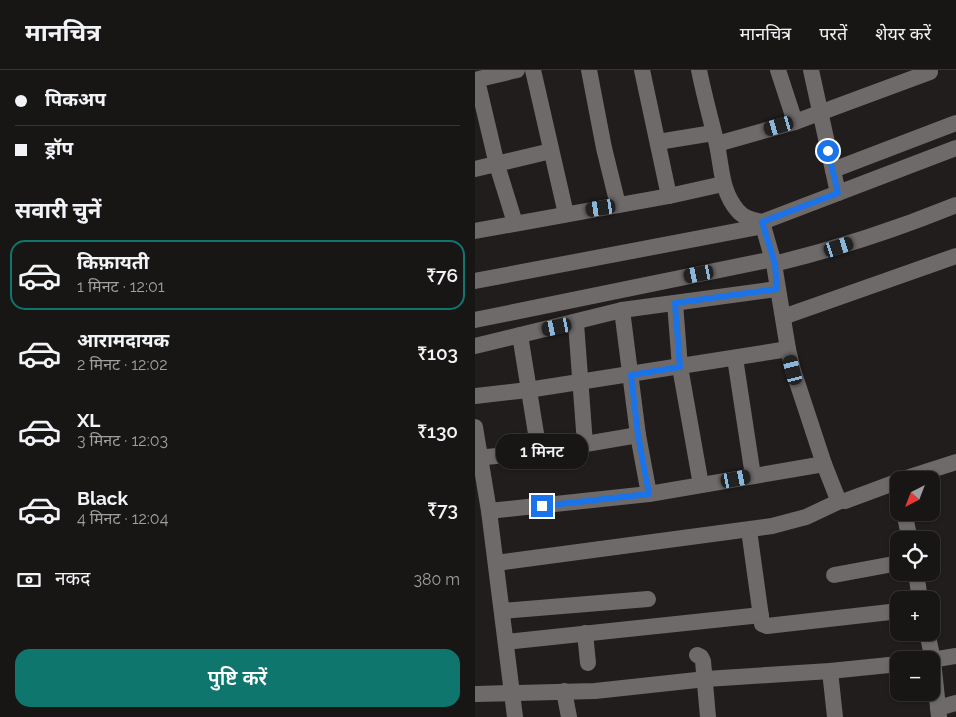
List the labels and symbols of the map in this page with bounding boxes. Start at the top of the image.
car [762,115,795,137]
route start [817,140,839,162]
car [585,198,616,218]
car [822,235,855,259]
car [682,264,715,284]
car [540,317,573,337]
car [782,354,803,386]
callout: 1 मिनट [496,434,588,468]
car [719,469,752,489]
north arrow [890,471,940,521]
route end [531,495,553,517]

